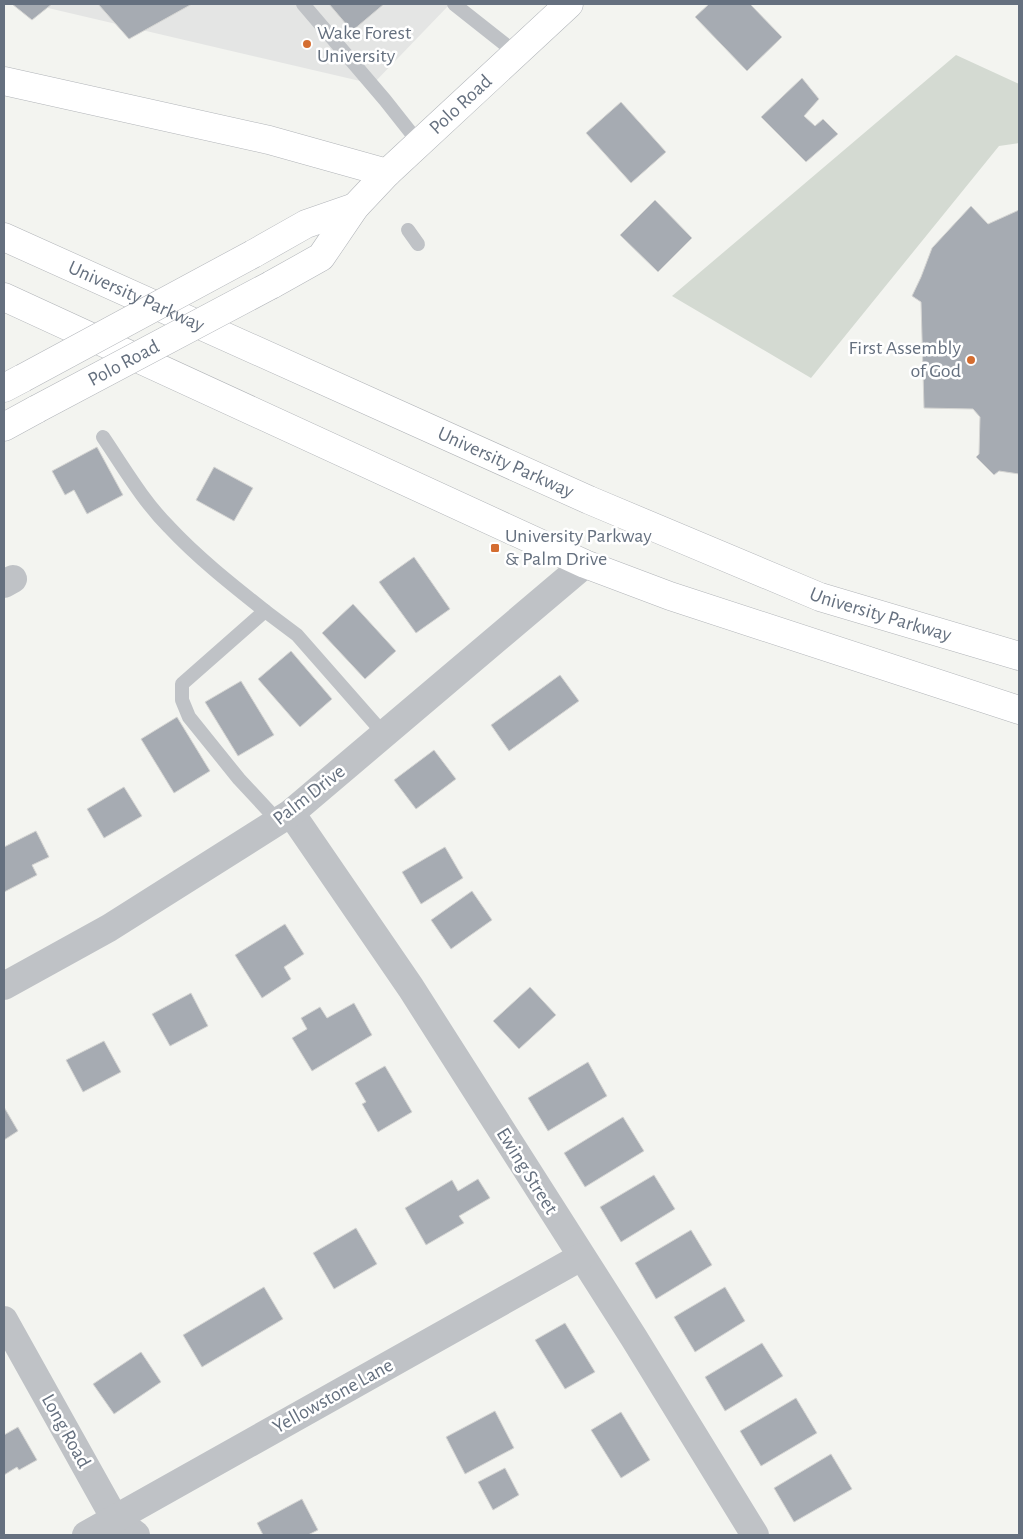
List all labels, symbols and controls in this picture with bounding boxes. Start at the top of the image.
place label: Wake Forest University [317,23,412,66]
marker: Wake Forest University [301,38,313,50]
street label: Polo Road [426,71,496,138]
street label: University Parkway [65,257,208,336]
street label: Polo Road [85,336,162,390]
place label: First Assembly of God [849,338,961,381]
marker: First Assembly of God [965,354,977,366]
street label: University Parkway [435,423,577,502]
place label: University Parkway & Palm Drive [505,526,652,569]
marker: University Parkway & Palm Drive [489,542,501,554]
street label: University Parkway [807,584,954,646]
street label: Palm Drive [269,761,349,829]
street label: Ewing Street [493,1124,562,1218]
street label: Yellowstone Lane [269,1355,397,1437]
street label: Long Road [38,1391,94,1471]

